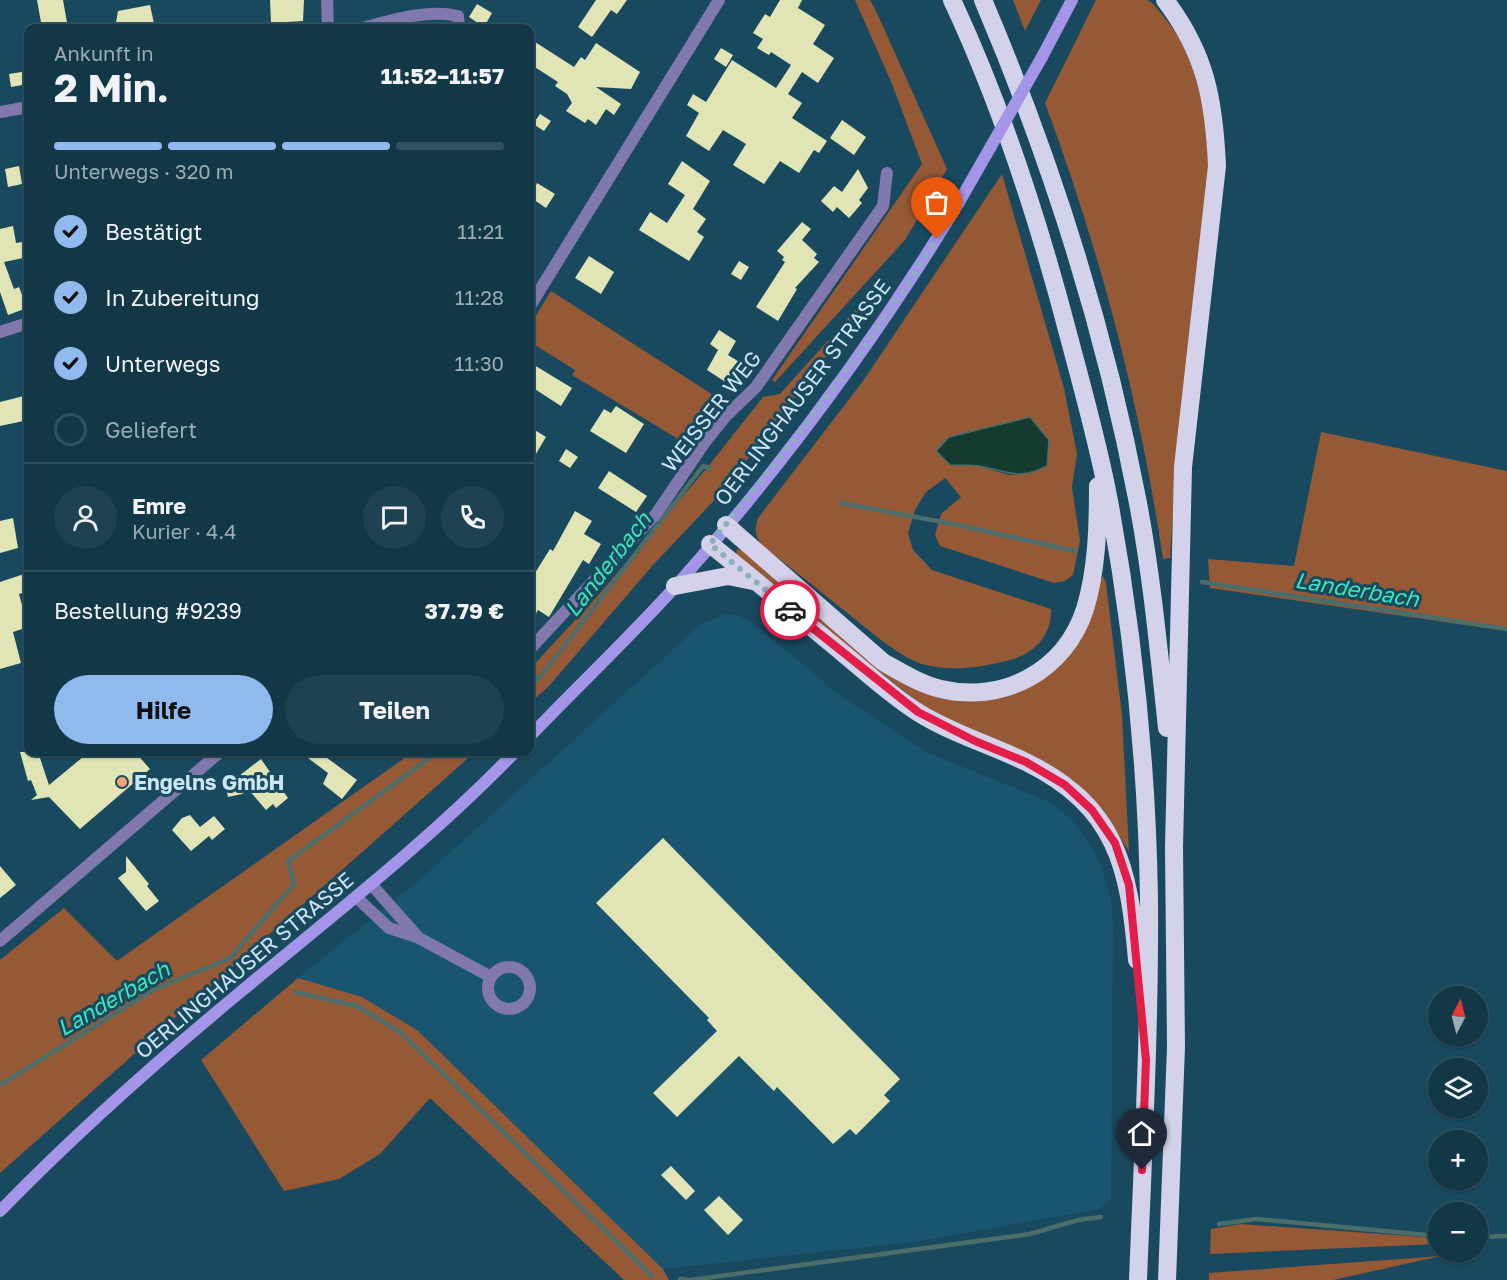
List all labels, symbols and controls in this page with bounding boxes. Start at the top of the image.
text: Ankunft in [54,41,154,65]
text: 11:52–11:57 [381,62,504,89]
text: 2 Min. [54,64,169,111]
text: Unterwegs · 320 m [54,159,233,183]
pin [911,177,962,239]
icon: bag [920,186,953,219]
icon: check [54,215,87,248]
text: Bestätigt [105,218,202,245]
text: 11:21 [457,219,504,243]
street label: OERLINGHAUSER STRASSE [708,274,896,510]
icon: check [54,281,87,314]
text: In Zubereitung [105,284,260,311]
text: 11:28 [455,285,504,309]
street label: WEISSER WEG [656,345,766,477]
icon: check [54,347,87,380]
text: Unterwegs [105,350,221,377]
text: 11:30 [455,351,504,375]
text: Geliefert [105,416,197,443]
button: person [54,486,117,549]
button: chat [363,486,426,549]
button: phone [441,486,504,549]
text: Emre [132,492,186,519]
water label: Landerbach [558,505,657,622]
text: Kurier · 4.4 [132,519,236,543]
water label: Landerbach [1293,566,1422,612]
courier [760,580,820,640]
icon: car [774,594,807,627]
text: Bestellung #9239 [54,597,242,624]
text: 37.79 € [425,597,504,624]
button: Hilfe [54,675,273,744]
button: Teilen [285,675,504,744]
place label: Engelns GmbH [134,769,285,795]
marker: Engelns GmbH [115,775,129,789]
street label: OERLINGHAUSER STRASSE [130,866,358,1064]
water label: Landerbach [52,954,175,1041]
north arrow [1428,986,1488,1046]
map controls [1428,986,1488,1262]
button: layers [1428,1058,1488,1118]
pin [1116,1108,1167,1170]
icon: home [1125,1117,1158,1150]
button: + [1428,1130,1488,1190]
button: − [1428,1202,1488,1262]

